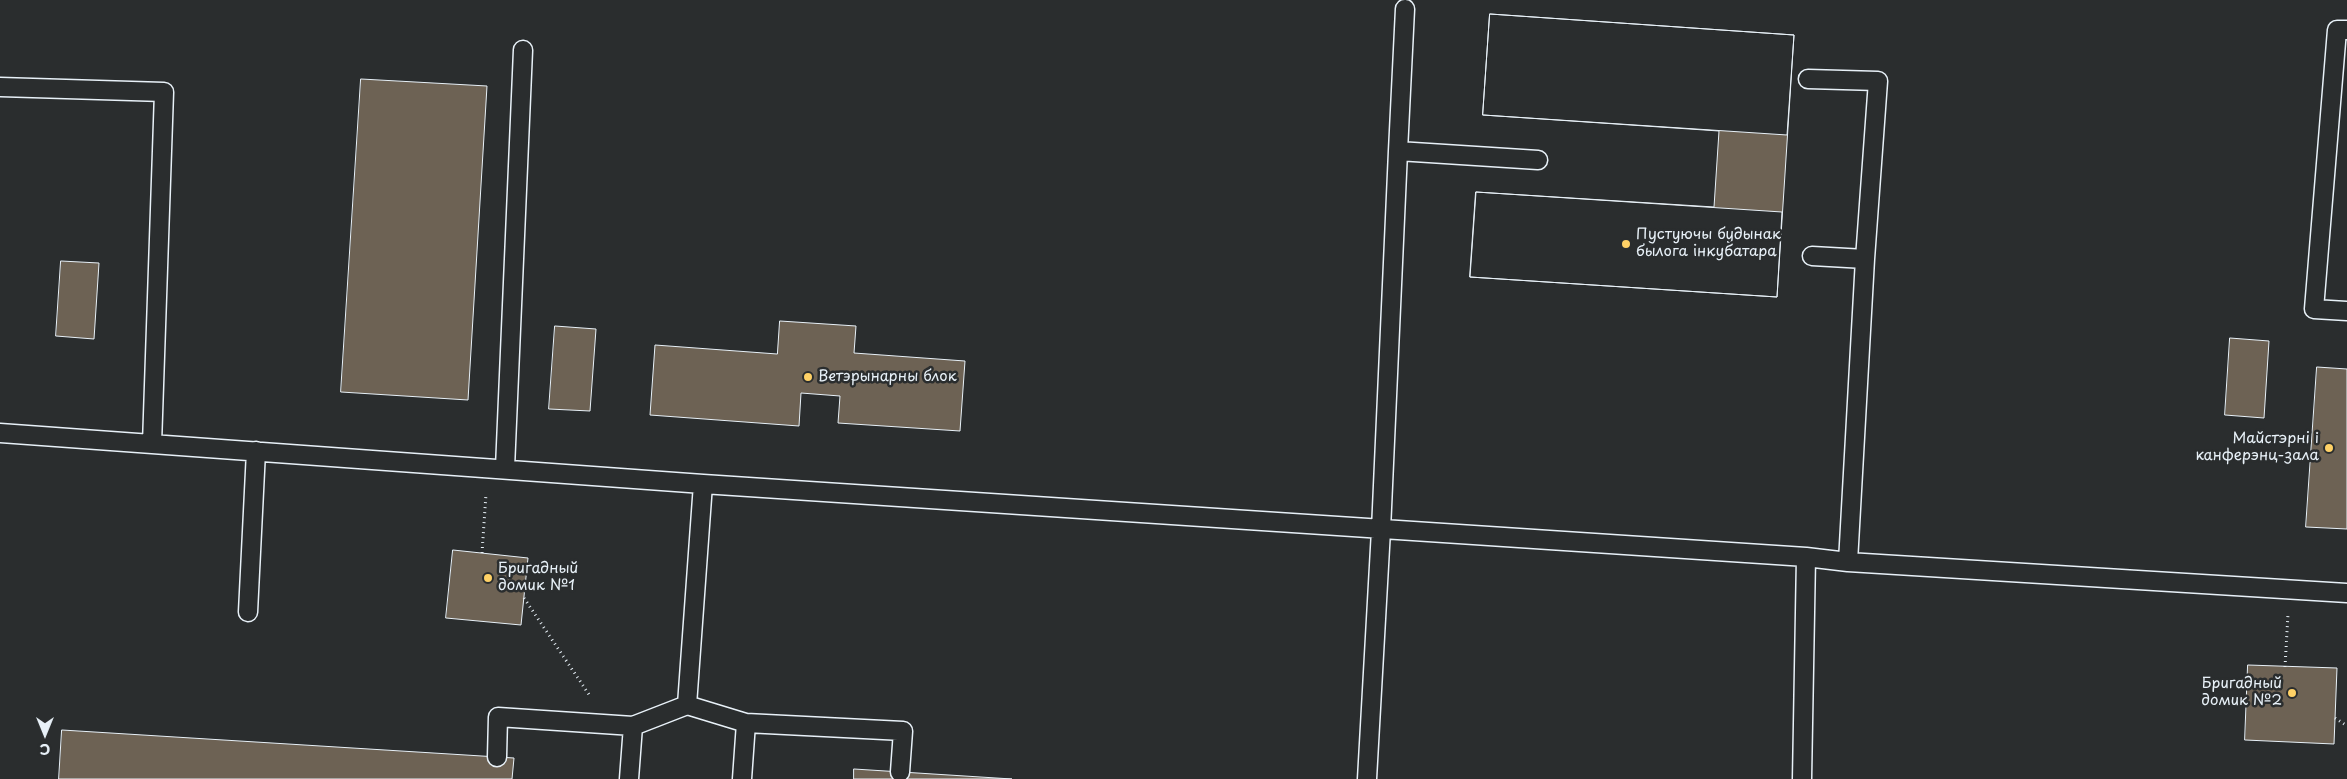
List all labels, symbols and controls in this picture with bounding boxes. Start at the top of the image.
place label: Пустуючы будынак былога інкубатара [1636,226,1781,261]
marker: Пустуючы будынак былога інкубатара [1620,238,1632,250]
place label: Ветэрынарны блок [818,368,957,386]
marker: Ветэрынарны блок [802,371,814,383]
place label: Майстэрні і канферэнц-зала [2195,430,2319,465]
marker: Майстэрні і канферэнц-зала [2323,442,2335,454]
place label: Бригадный домик №1 [498,560,578,595]
marker: Бригадный домик №1 [482,572,494,584]
place label: Бригадный домик №2 [2201,675,2282,710]
marker: Бригадный домик №2 [2286,687,2298,699]
north arrow [20,709,70,759]
text: С [40,739,50,760]

